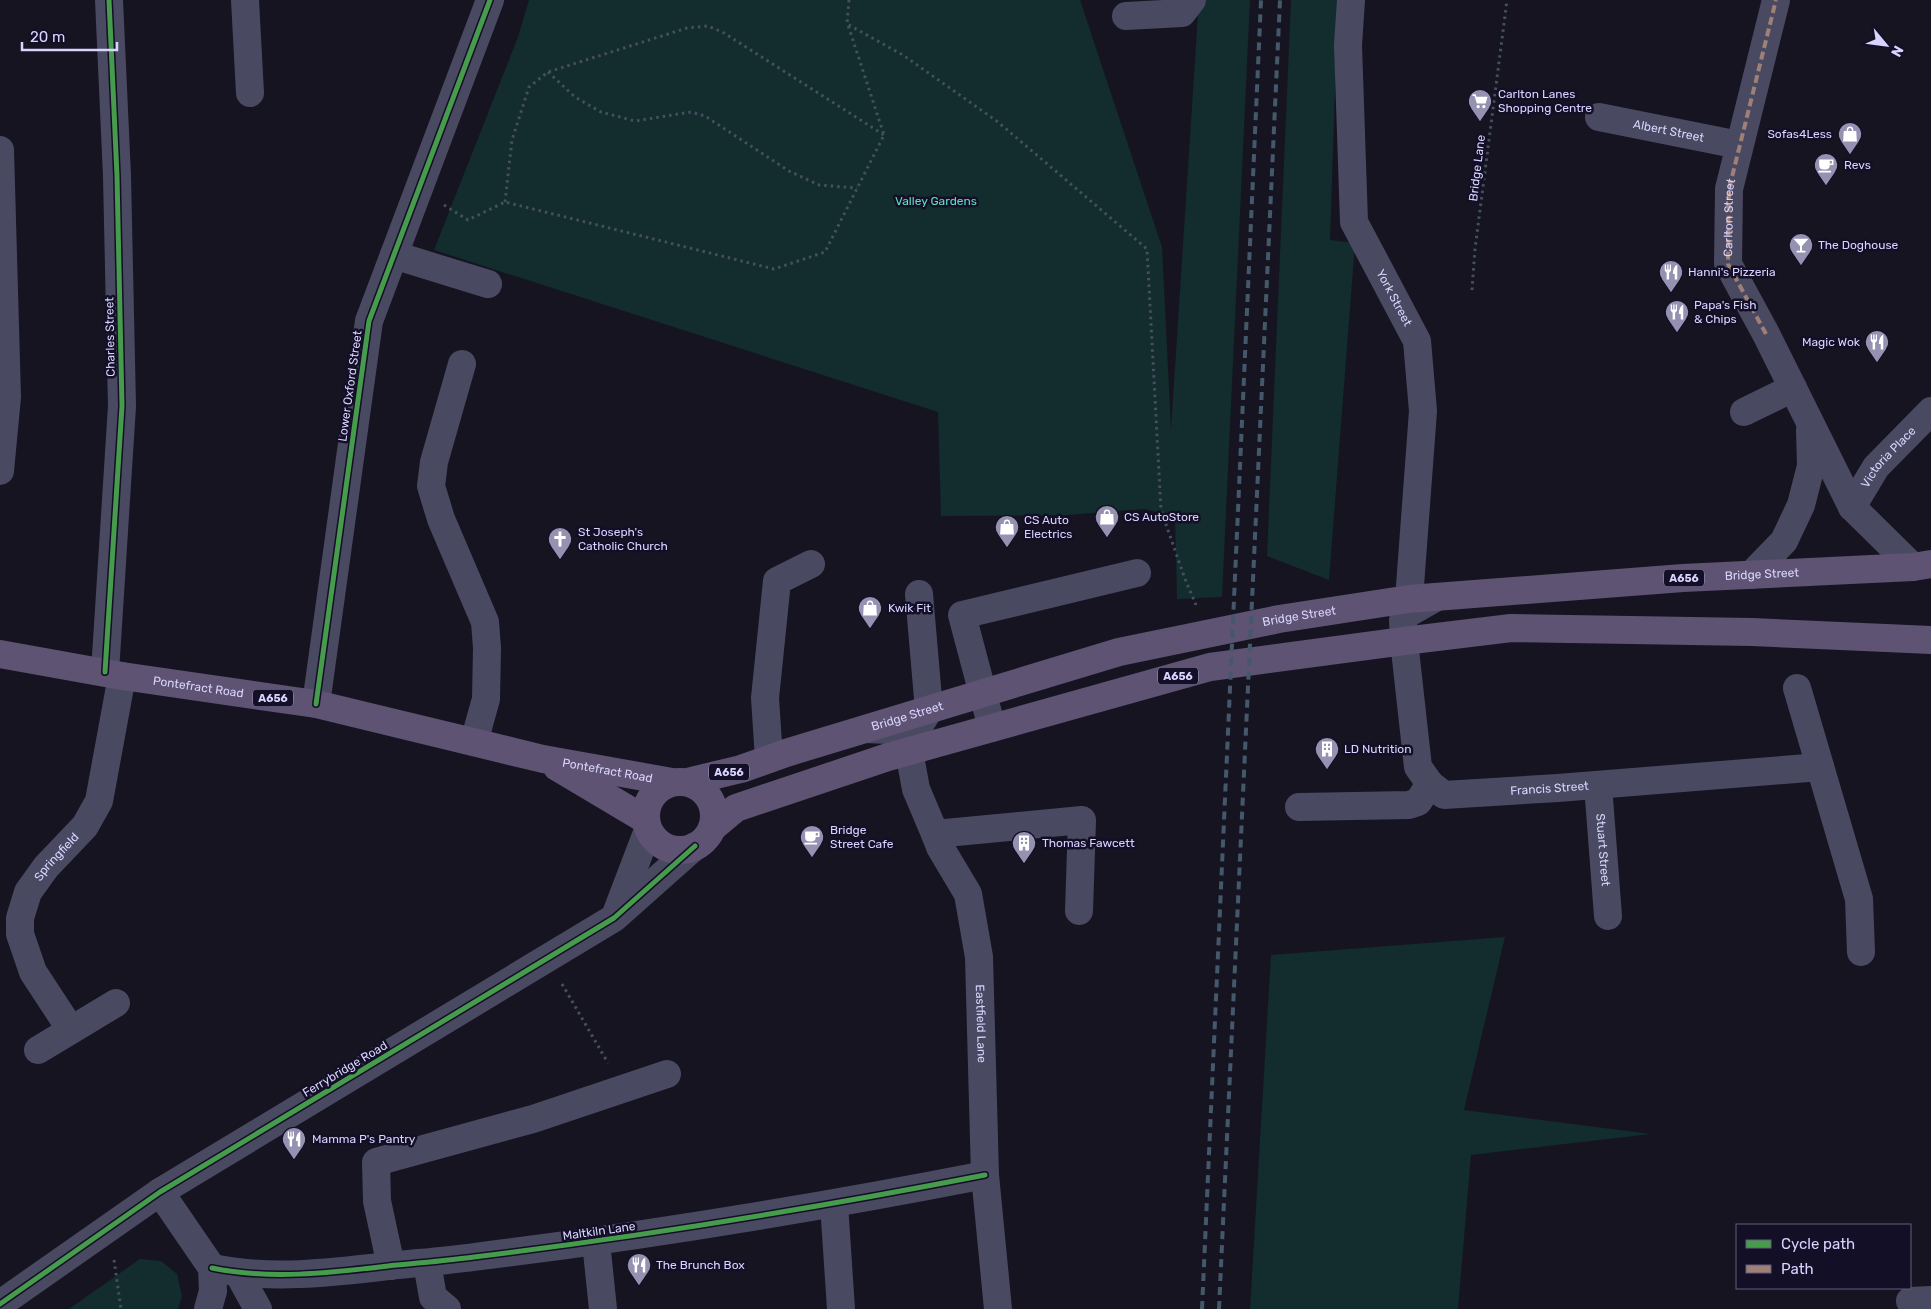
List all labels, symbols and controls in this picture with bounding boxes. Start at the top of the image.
scale bar [22,20,118,52]
north arrow [1861,20,1911,70]
text: 20 m [30,28,65,46]
text: N [1887,43,1907,60]
place label: Carlton Lanes Shopping Centre [1498,87,1592,115]
supermarket icon: Carlton Lanes Shopping Centre [1467,88,1493,122]
street label: Albert Street [1632,117,1705,145]
shop icon: Sofas4Less [1837,121,1863,155]
place label: Sofas4Less [1767,127,1832,141]
street label: Bridge Lane [1466,134,1488,202]
cafe icon: Revs [1813,152,1839,186]
place label: Revs [1844,158,1871,172]
street label: Carlton Street [1721,177,1738,257]
park label: Valley Gardens [895,194,977,208]
bar icon: The Doghouse [1788,232,1814,266]
place label: The Doghouse [1818,238,1899,252]
restaurant icon: Hanni's Pizzeria [1658,259,1684,293]
place label: Hanni's Pizzeria [1688,265,1776,279]
street label: York Street [1373,267,1415,329]
street label: Charles Street [102,297,118,377]
place label: Papa's Fish & Chips [1694,298,1756,326]
restaurant icon: Papa's Fish & Chips [1664,299,1690,333]
street label: Lower Oxford Street [335,329,365,442]
restaurant icon: Magic Wok [1864,329,1890,363]
place label: Magic Wok [1802,335,1861,349]
street label: Victoria Place [1858,424,1919,490]
shop icon: CS AutoStore [1094,504,1120,538]
place label: CS AutoStore [1124,510,1199,524]
place label: CS Auto Electrics [1024,513,1072,541]
shop icon: CS Auto Electrics [994,514,1020,548]
place label: St Joseph's Catholic Church [578,525,668,553]
church icon: St Joseph's Catholic Church [547,526,573,560]
street label: Bridge Street [1725,565,1800,583]
road number: A656 [1664,570,1704,586]
shop icon: Kwik Fit [857,595,883,629]
place label: Kwik Fit [888,601,931,615]
street label: Bridge Street [1261,603,1337,629]
road number: A656 [1158,668,1198,684]
street label: Pontefract Road [152,674,245,700]
road number: A656 [253,690,293,706]
street label: Bridge Street [870,699,945,734]
building icon: LD Nutrition [1314,736,1340,770]
place label: LD Nutrition [1344,742,1411,756]
street label: Pontefract Road [561,756,654,785]
road number: A656 [709,764,749,780]
street label: Francis Street [1510,779,1590,798]
street label: Stuart Street [1593,813,1613,887]
place label: Bridge Street Cafe [830,823,894,851]
cafe icon: Bridge Street Cafe [799,824,825,858]
street label: Springfield [31,830,82,884]
building icon: Thomas Fawcett [1011,830,1037,864]
place label: Thomas Fawcett [1042,836,1135,850]
street label: Eastfield Lane [973,984,989,1063]
street label: Ferrybridge Road [300,1038,390,1100]
restaurant icon: Mamma P's Pantry [281,1126,307,1160]
place label: Mamma P's Pantry [312,1132,416,1146]
street label: Maltkiln Lane [562,1219,637,1243]
legend [1736,1224,1911,1289]
text: Cycle path [1781,1235,1855,1253]
restaurant icon: The Brunch Box [626,1252,652,1286]
place label: The Brunch Box [656,1258,745,1272]
text: Path [1781,1260,1814,1278]

